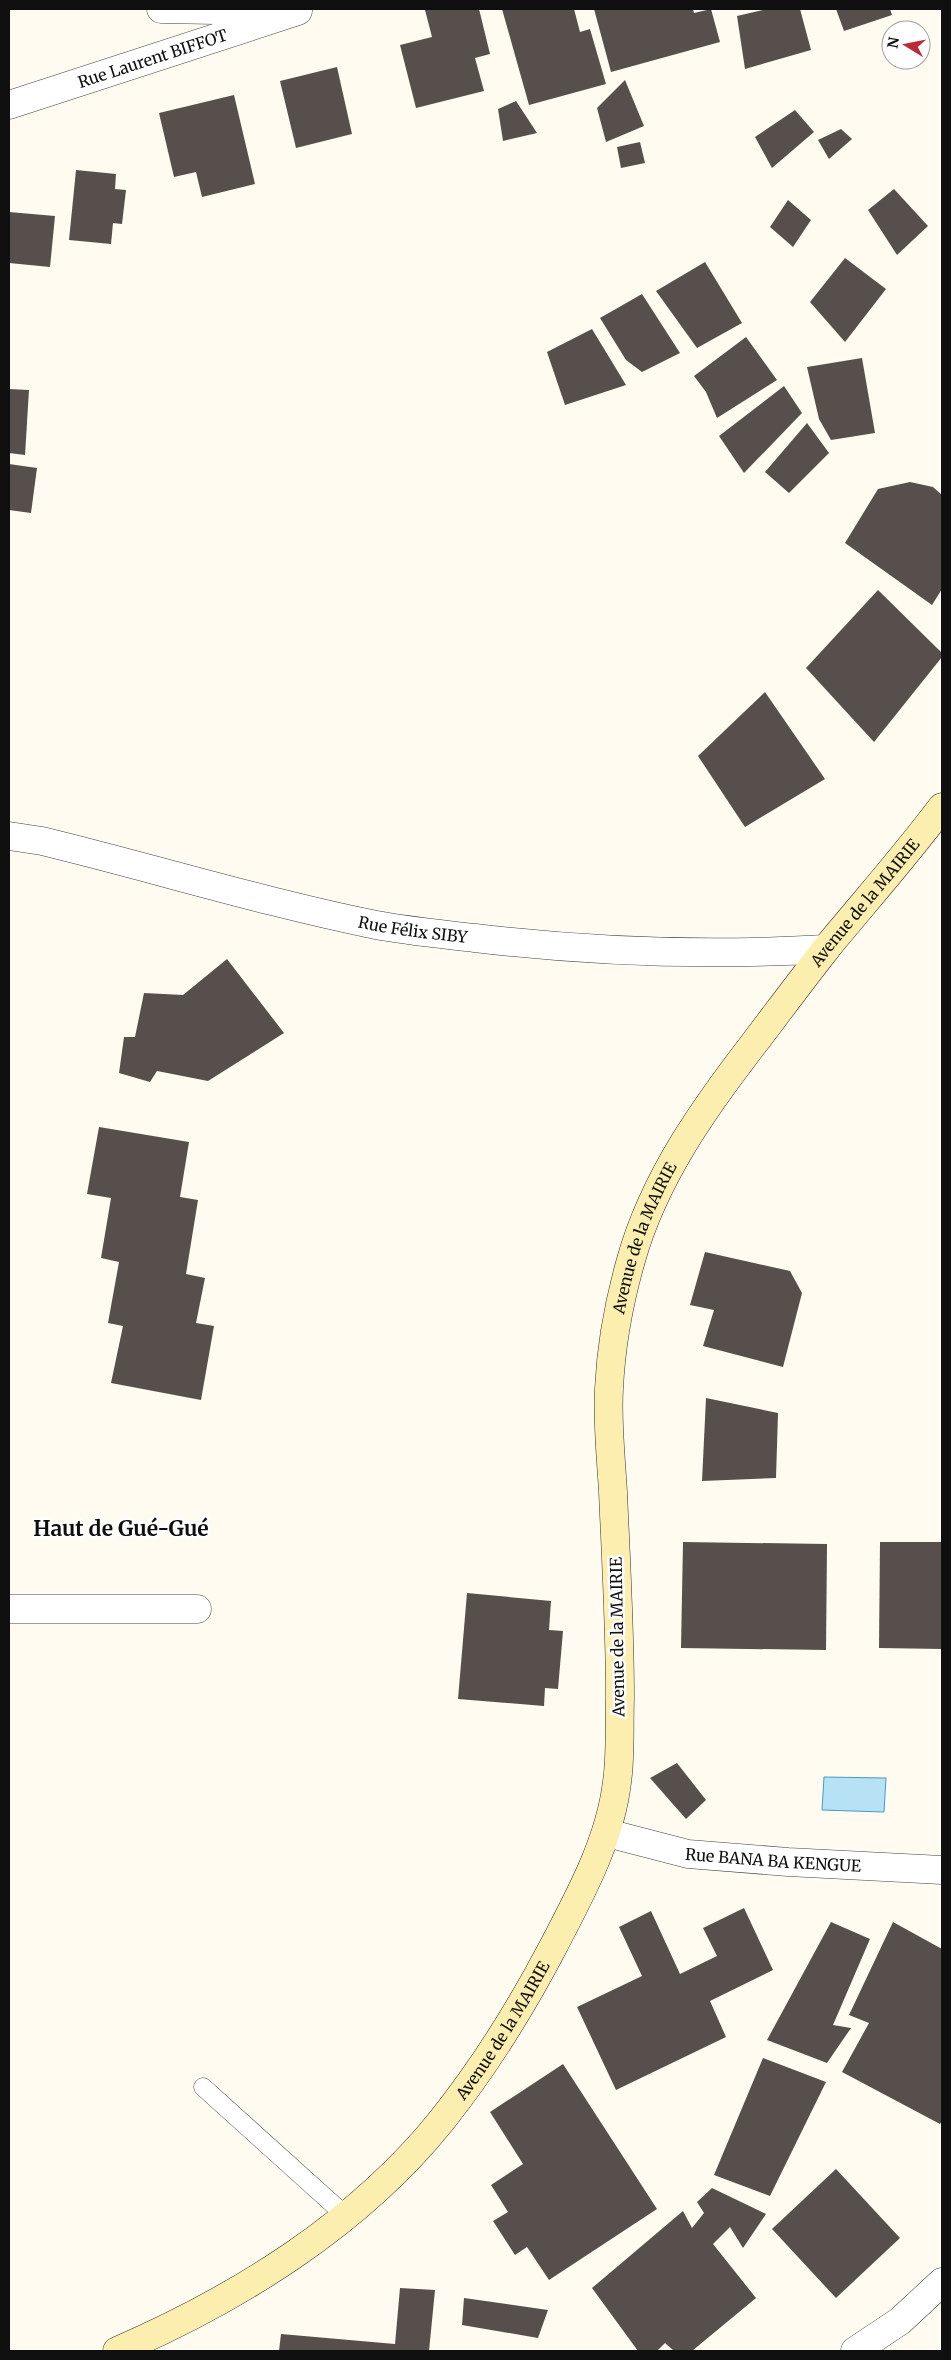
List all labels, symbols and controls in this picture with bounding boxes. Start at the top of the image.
north arrow [881,20,931,70]
street label: Rue Laurent BIFFOT [75,25,230,92]
text: N [883,36,903,50]
street label: Avenue de la MAIRIE [806,834,924,971]
street label: Rue Félix SIBY [356,912,469,947]
street label: Avenue de la MAIRIE [608,1158,681,1316]
district label: Haut de Gué-Gué [33,1515,209,1542]
street label: Avenue de la MAIRIE [606,1556,628,1718]
street label: Rue BANA BA KENGUE [684,1844,862,1876]
street label: Avenue de la MAIRIE [451,1957,554,2104]

